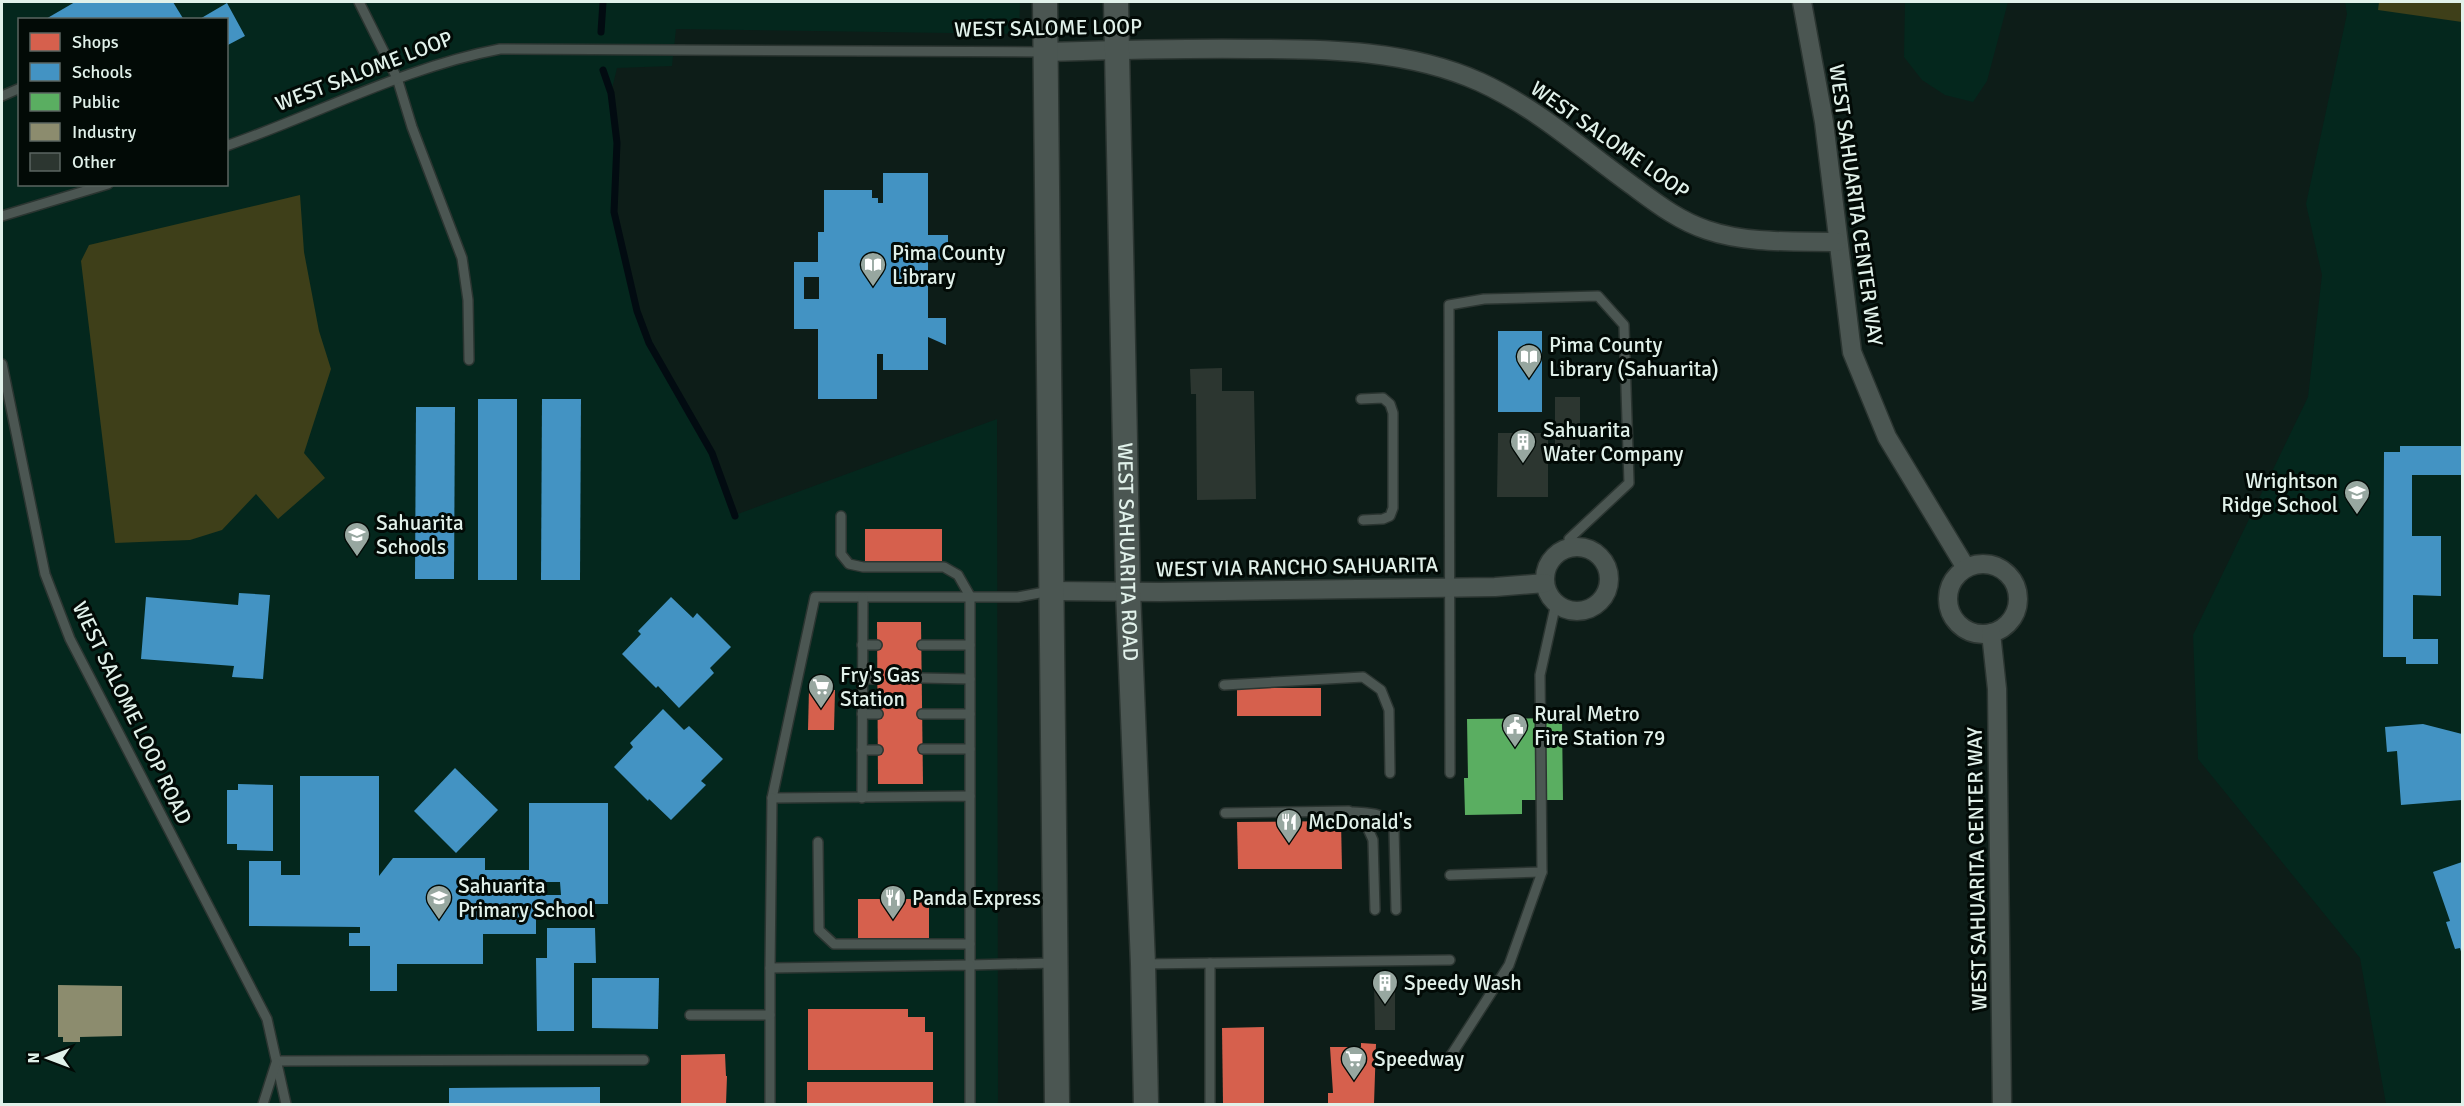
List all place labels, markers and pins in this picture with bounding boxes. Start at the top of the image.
place label: Pima County Library [892,240,1005,290]
library icon: Pima County Library [858,250,888,288]
place label: Pima County Library (Sahuarita) [1549,332,1719,382]
library icon: Pima County Library (Sahuarita) [1514,342,1544,380]
place label: Sahuarita Water Company [1543,417,1684,467]
building icon: Sahuarita Water Company [1508,427,1538,465]
place label: Wrightson Ridge School [2221,468,2338,518]
school or university icon: Wrightson Ridge School [2342,478,2372,516]
place label: Sahuarita Schools [376,510,464,560]
school or university icon: Sahuarita Schools [342,520,372,558]
place label: Fry's Gas Station [840,662,920,712]
supermarket icon: Fry's Gas Station [806,672,836,710]
place label: Rural Metro Fire Station 79 [1534,701,1665,751]
public building icon: Rural Metro Fire Station 79 [1500,711,1530,749]
restaurant icon: McDonald's [1274,807,1304,845]
place label: McDonald's [1308,809,1412,835]
place label: Sahuarita Primary School [458,873,594,923]
school or university icon: Sahuarita Primary School [424,883,454,921]
restaurant icon: Panda Express [878,883,908,921]
place label: Panda Express [912,885,1041,911]
building icon: Speedy Wash [1370,968,1400,1006]
place label: Speedy Wash [1404,970,1522,996]
supermarket icon: Speedway [1339,1044,1369,1082]
place label: Speedway [1374,1046,1464,1072]

